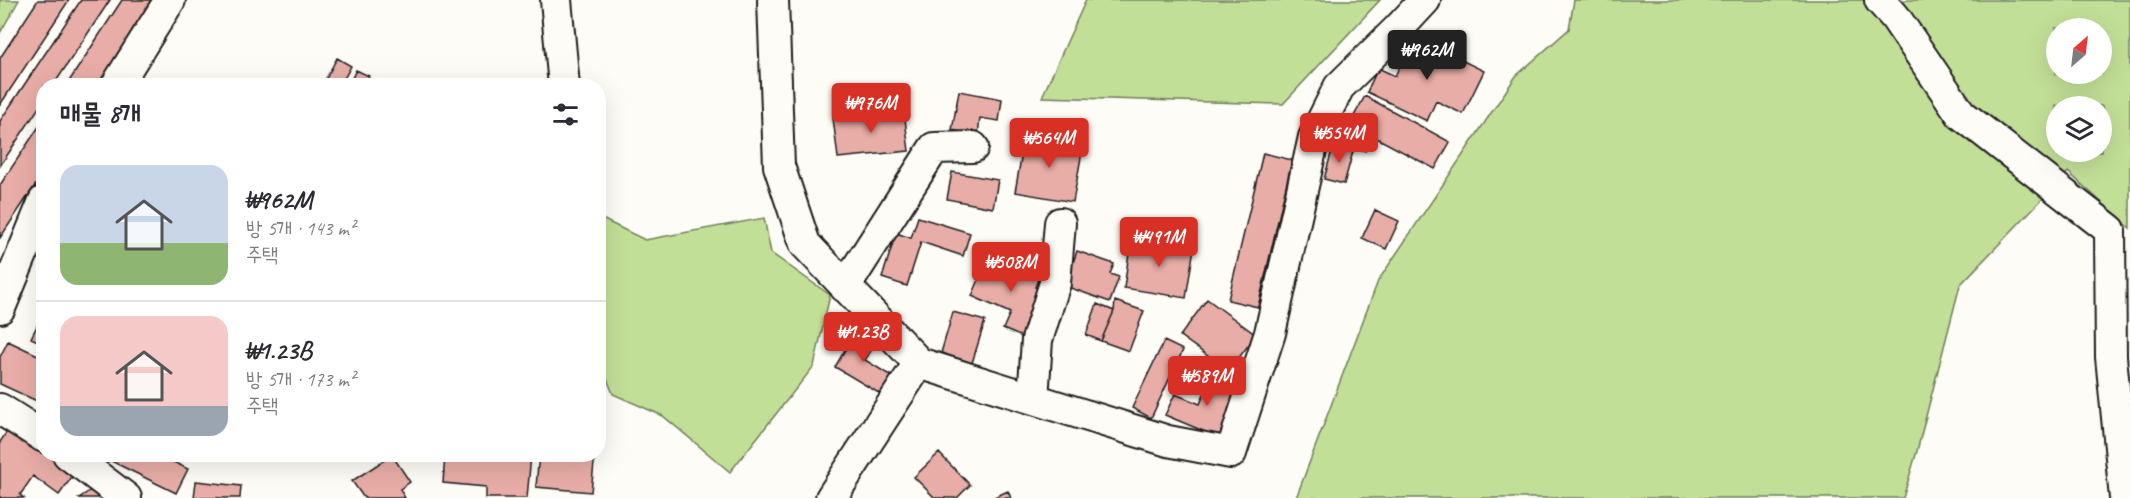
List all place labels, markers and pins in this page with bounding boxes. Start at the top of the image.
pin: ₩962M [1385,30,1469,81]
pin: ₩976M [829,83,913,134]
pin: ₩554M [1297,113,1381,164]
pin: ₩564M [1007,118,1091,169]
pin: ₩491M [1117,217,1201,268]
pin: ₩508M [969,242,1053,293]
pin: ₩1.23B [814,312,912,363]
pin: ₩589M [1165,356,1249,407]

